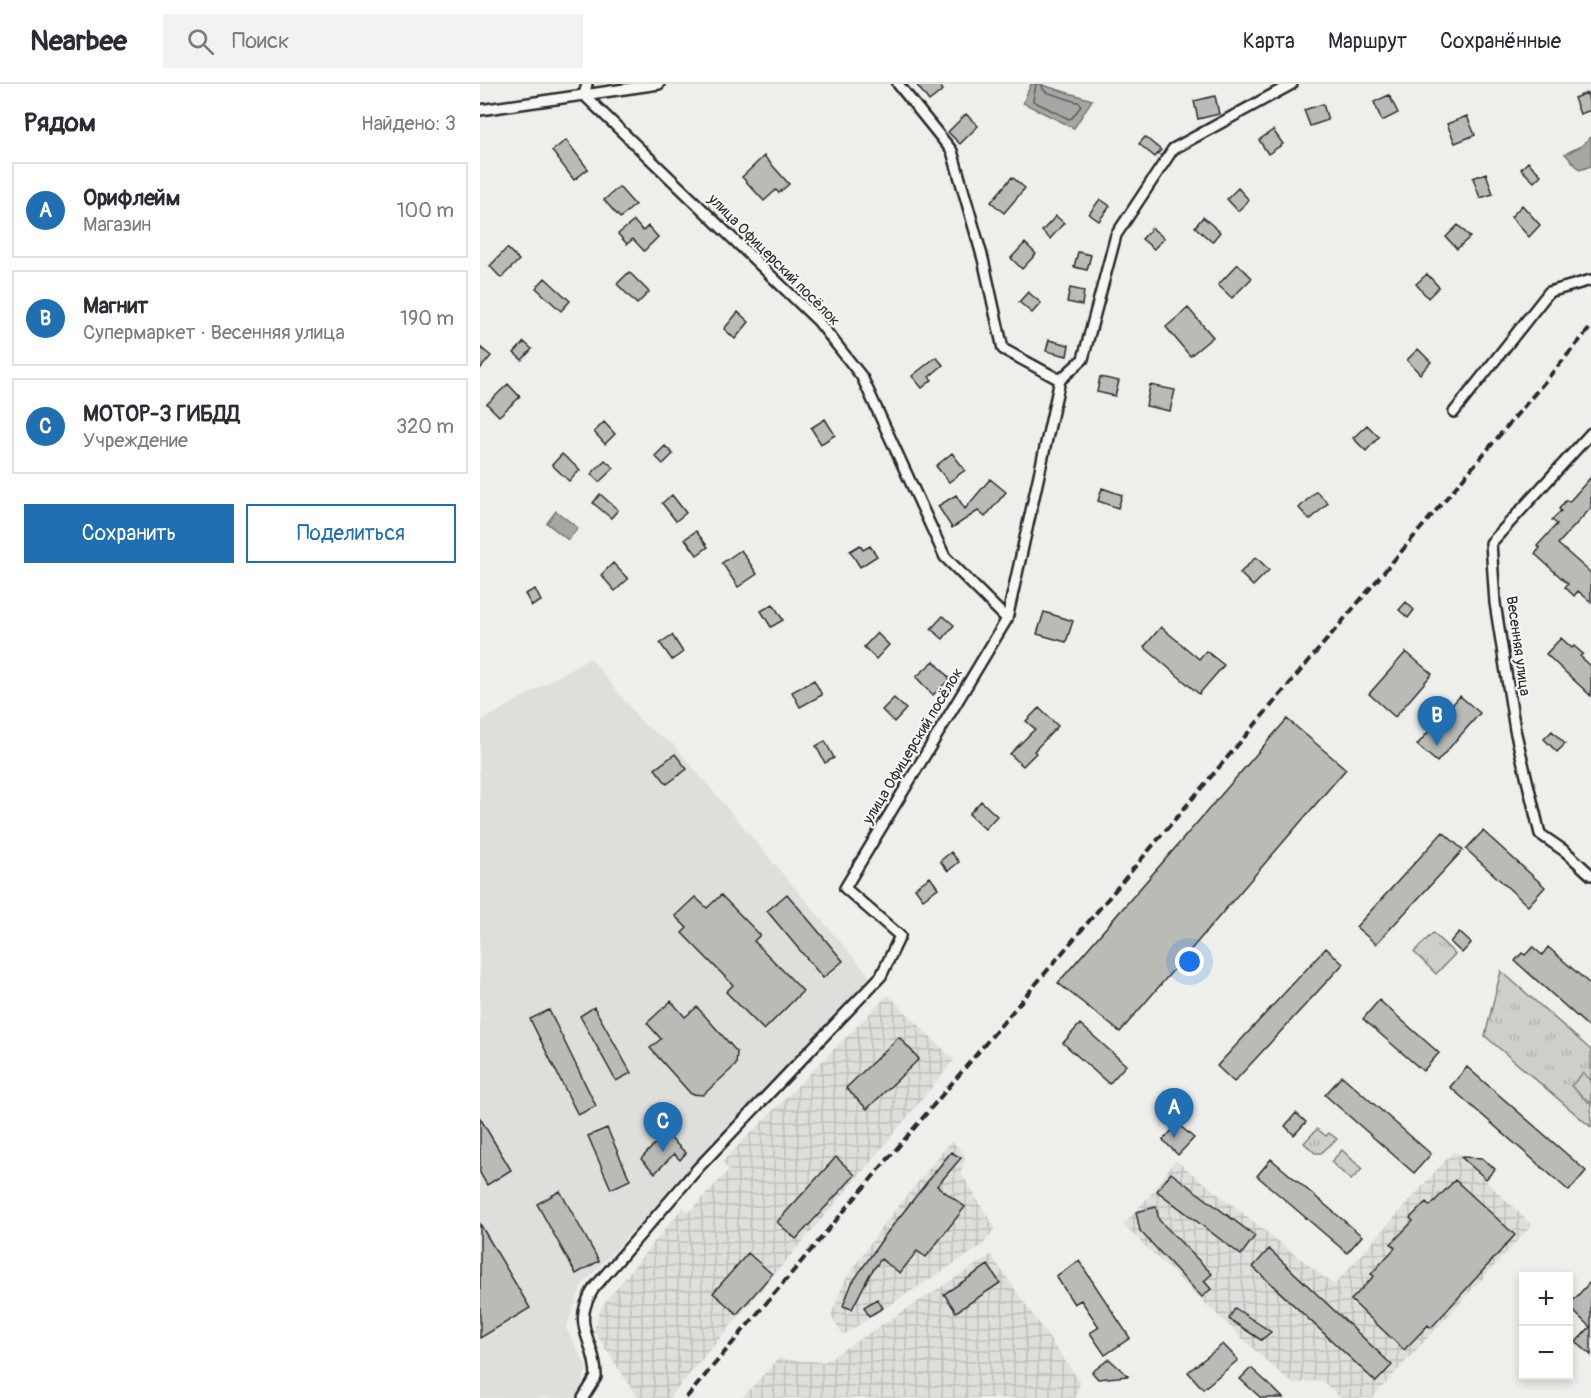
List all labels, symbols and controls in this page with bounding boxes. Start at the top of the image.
search box [163,14,583,68]
text: Nearbee [30,24,127,59]
icon: search [184,25,217,58]
text: Поиск [232,27,289,55]
text: Карта [1243,28,1295,55]
text: Маршрут [1328,28,1407,55]
text: Сохранённые [1440,28,1561,55]
text: Рядом [24,107,96,139]
text: Найдено: 3 [361,111,456,136]
text: Орифлейм [83,184,180,212]
street label: улица Офицерский посёлок [703,189,844,330]
text: A [39,198,52,223]
text: 100 m [397,198,454,223]
text: Магазин [83,212,151,237]
text: Магнит [83,292,148,320]
text: B [40,306,51,331]
text: 190 m [400,306,454,331]
text: Супермаркет · Весенняя улица [83,320,345,345]
text: МОТОР-3 ГИБДД [83,400,240,428]
text: C [39,414,52,439]
text: 320 m [396,414,454,439]
text: Учреждение [83,428,188,453]
button: Сохранить [24,504,234,563]
button: Поделиться [246,504,456,563]
street label: Весенняя улица [1502,595,1534,697]
street label: улица Офицерский посёлок [858,664,967,828]
pin: B [1418,696,1456,746]
your location [1175,947,1204,976]
pin: A [1154,1088,1194,1138]
pin: C [644,1102,682,1152]
map controls [1519,1272,1573,1380]
button: + [1519,1272,1573,1326]
button: − [1519,1326,1573,1380]

